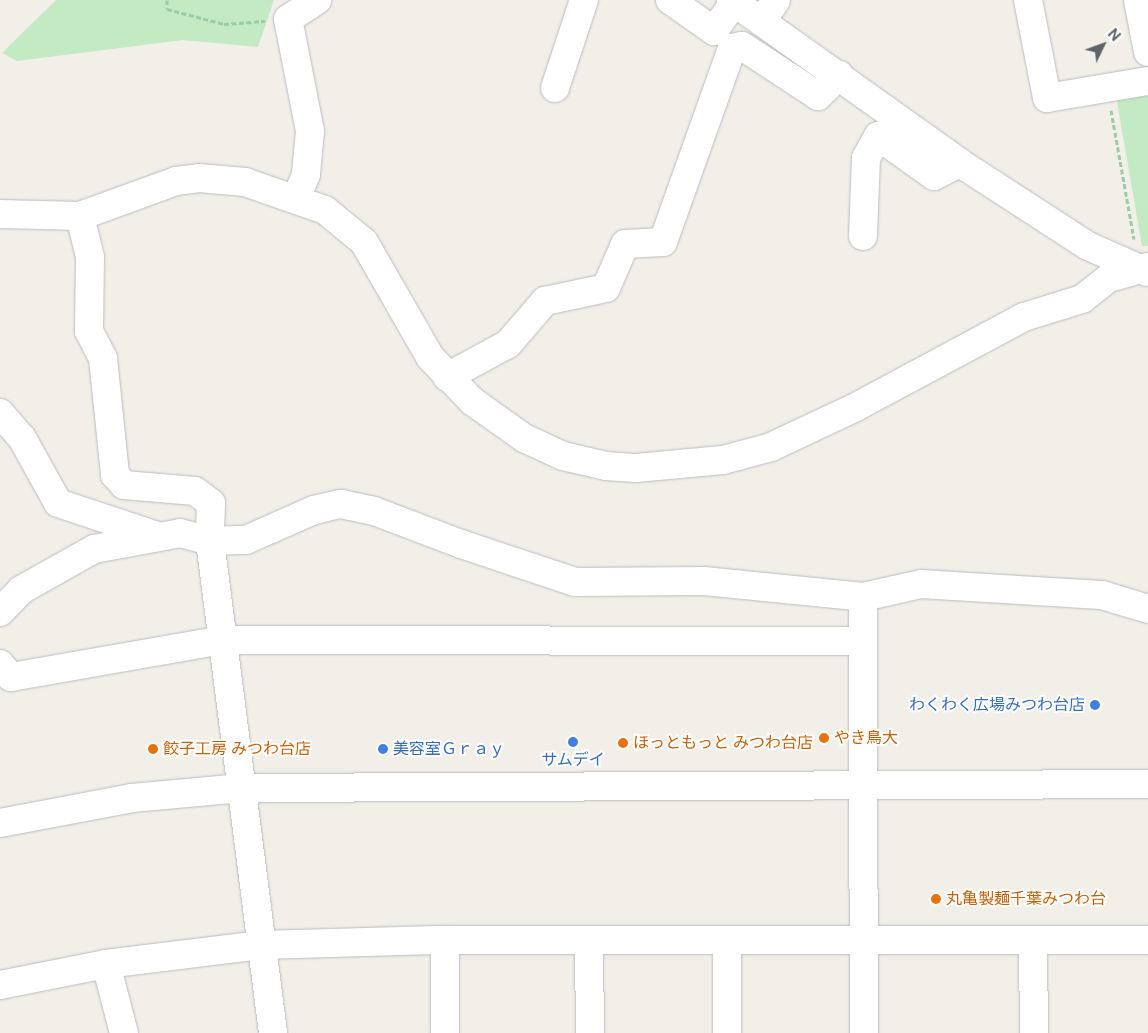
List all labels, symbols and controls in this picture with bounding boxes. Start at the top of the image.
north arrow [1078,20,1128,70]
text: N [1105,26,1124,44]
place label: わくわく広場みつわ台店 [909,695,1085,715]
marker: わくわく広場みつわ台店 [1089,699,1101,711]
place label: やき鳥大 [834,728,898,748]
marker: やき鳥大 [818,732,830,744]
place label: ほっともっと みつわ台店 [633,733,813,753]
marker: サムデイ [567,736,579,748]
marker: ほっともっと みつわ台店 [617,737,629,749]
place label: 餃子工房 みつわ台店 [163,739,311,759]
place label: 美容室Ｇｒａｙ [393,739,505,759]
marker: 餃子工房 みつわ台店 [147,743,159,755]
marker: 美容室Ｇｒａｙ [377,743,389,755]
place label: サムデイ [541,750,605,770]
place label: 丸亀製麺千葉みつわ台 [946,889,1106,909]
marker: 丸亀製麺千葉みつわ台 [930,893,942,905]

